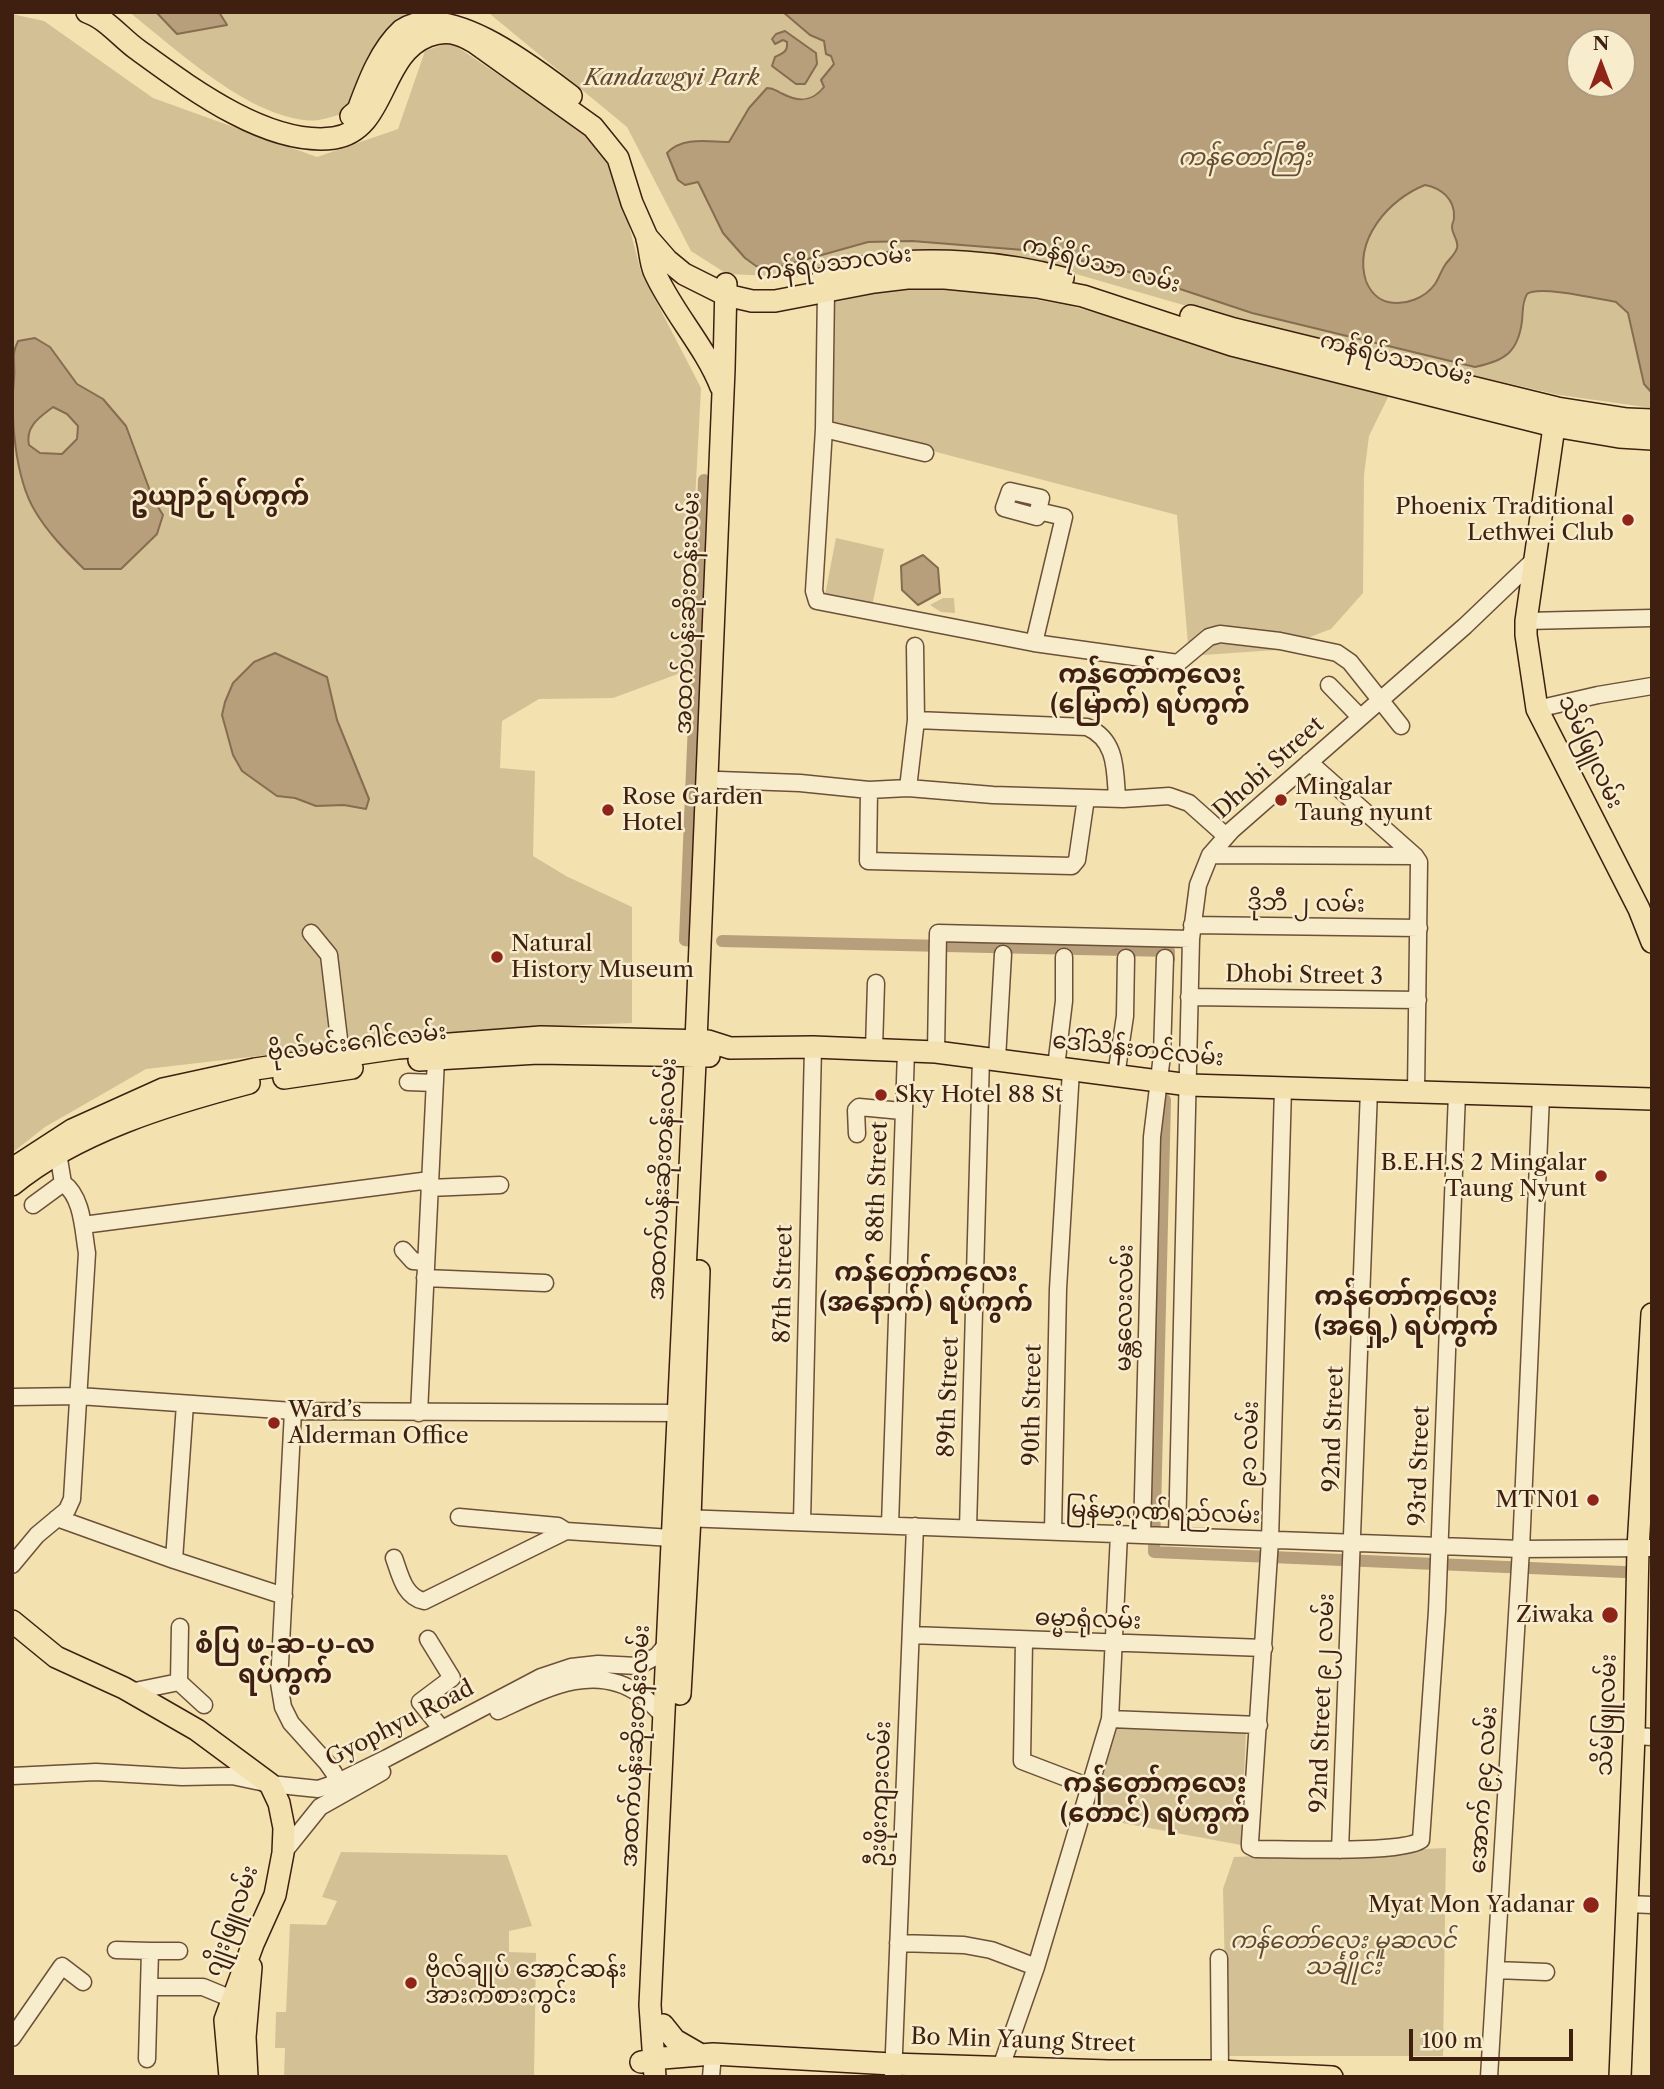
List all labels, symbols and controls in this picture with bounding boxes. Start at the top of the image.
north arrow [1566,28,1636,98]
text: N [1593,32,1609,55]
park label: Kandawgyi Park [584,64,760,92]
water label: ကန်တော်ကြီး [1178,144,1312,172]
street label: ကန်ရိပ်သာ လမ်း [1019,231,1183,299]
street label: ကန်ရိပ်သာလမ်း [755,241,913,287]
street label: ကန်ရိပ်သာလမ်း [1317,327,1475,391]
district label: ဥယျာဉ်ရပ်ကွက် [131,481,309,513]
street label: အထက်ပန်းဆိုးတန်းလမ်း [670,491,706,735]
place label: Phoenix Traditional Lethwei Club [1395,493,1614,547]
marker: Phoenix Traditional Lethwei Club [1620,512,1636,528]
district label: ကန်တော်ကလေး (မြောက်) ရပ်ကွက် [1050,659,1250,720]
street label: သိမ်ဖြူလမ်း [1552,691,1628,813]
street label: Dhobi Street [1208,711,1330,825]
place label: Mingalar Taung nyunt [1295,773,1432,827]
place label: Rose Garden Hotel [622,783,763,837]
marker: Mingalar Taung nyunt [1273,792,1289,808]
marker: Rose Garden Hotel [600,802,616,818]
street label: ဒိုဘီ ၂ လမ်း [1247,889,1365,919]
place label: Natural History Museum [511,930,694,984]
marker: Natural History Museum [489,949,505,965]
street label: Dhobi Street 3 [1225,961,1383,991]
street label: ဗိုလ်မင်းဂေါင်လမ်း [266,1018,448,1068]
street label: ဒေါ်သိန်းတင်လမ်း [1051,1027,1225,1073]
street label: အထက်ပန်းဆိုးတန်းလမ်း [643,1057,683,1301]
place label: Sky Hotel 88 St [895,1081,1063,1109]
marker: Sky Hotel 88 St [873,1087,889,1103]
street label: 88th Street [862,1121,894,1243]
place label: B.E.H.S 2 Mingalar Taung Nyunt [1381,1149,1587,1203]
marker: B.E.H.S 2 Mingalar Taung Nyunt [1593,1168,1609,1184]
street label: 87th Street [769,1224,799,1344]
street label: မန္တလေးလမ်း [1110,1244,1140,1372]
district label: ကန်တော်ကလေး (အနောက်) ရပ်ကွက် [819,1257,1033,1318]
district label: ကန်တော်ကလေး (အရှေ့) ရပ်ကွက် [1314,1281,1498,1342]
street label: 89th Street [933,1336,965,1458]
street label: 90th Street [1018,1344,1048,1466]
street label: 92nd Street [1318,1365,1350,1493]
place label: Ward’s Alderman Office [288,1396,469,1450]
street label: ၉၁ လမ်း [1235,1400,1265,1488]
street label: 93rd Street [1404,1405,1436,1527]
marker: Ward’s Alderman Office [266,1415,282,1431]
place label: MTN01 [1495,1486,1579,1514]
marker: MTN01 [1585,1492,1601,1508]
street label: မြန်မာ့ဂုဏ်ရည်လမ်း [1065,1496,1261,1530]
street label: 92nd Street ၉၂ လမ်း [1305,1593,1341,1813]
place label: Ziwaka [1516,1601,1594,1629]
street label: ဓမ္မာရုံလမ်း [1034,1604,1142,1636]
marker: Ziwaka [1600,1605,1620,1625]
street label: အထက်ပန်းဆိုးတန်းလမ်း [616,1624,656,1868]
district label: စံပြ ဖ-ဆ-ပ-လ ရပ်ကွက် [195,1629,375,1690]
street label: သိမ်ဖြူလမ်း [1591,1653,1623,1777]
street label: Gyophyu Road [321,1675,479,1773]
street label: အောက် ၉၄ လမ်း [1464,1705,1504,1875]
street label: ဦးဖိုးကျားလမ်း [865,1720,897,1868]
district label: ကန်တော်ကလေး (တောင်) ရပ်ကွက် [1060,1768,1250,1830]
street label: ဂျိုးဖြူလမ်း [199,1862,265,1980]
place label: Myat Mon Yadanar [1368,1891,1575,1919]
marker: Myat Mon Yadanar [1581,1895,1601,1915]
park label: ကန်တော်လေး မူဆလင် သင်္ချိုင်း [1230,1927,1456,1981]
place label: ဗိုလ်ချုပ် အောင်ဆန်း အားကစားကွင်း [425,1956,627,2010]
marker: ဗိုလ်ချုပ် အောင်ဆန်း အားကစားကွင်း [403,1975,419,1991]
scale bar [1412,2016,1576,2060]
street label: Bo Min Yaung Street [910,2023,1136,2059]
text: 100 m [1422,2028,1483,2053]

